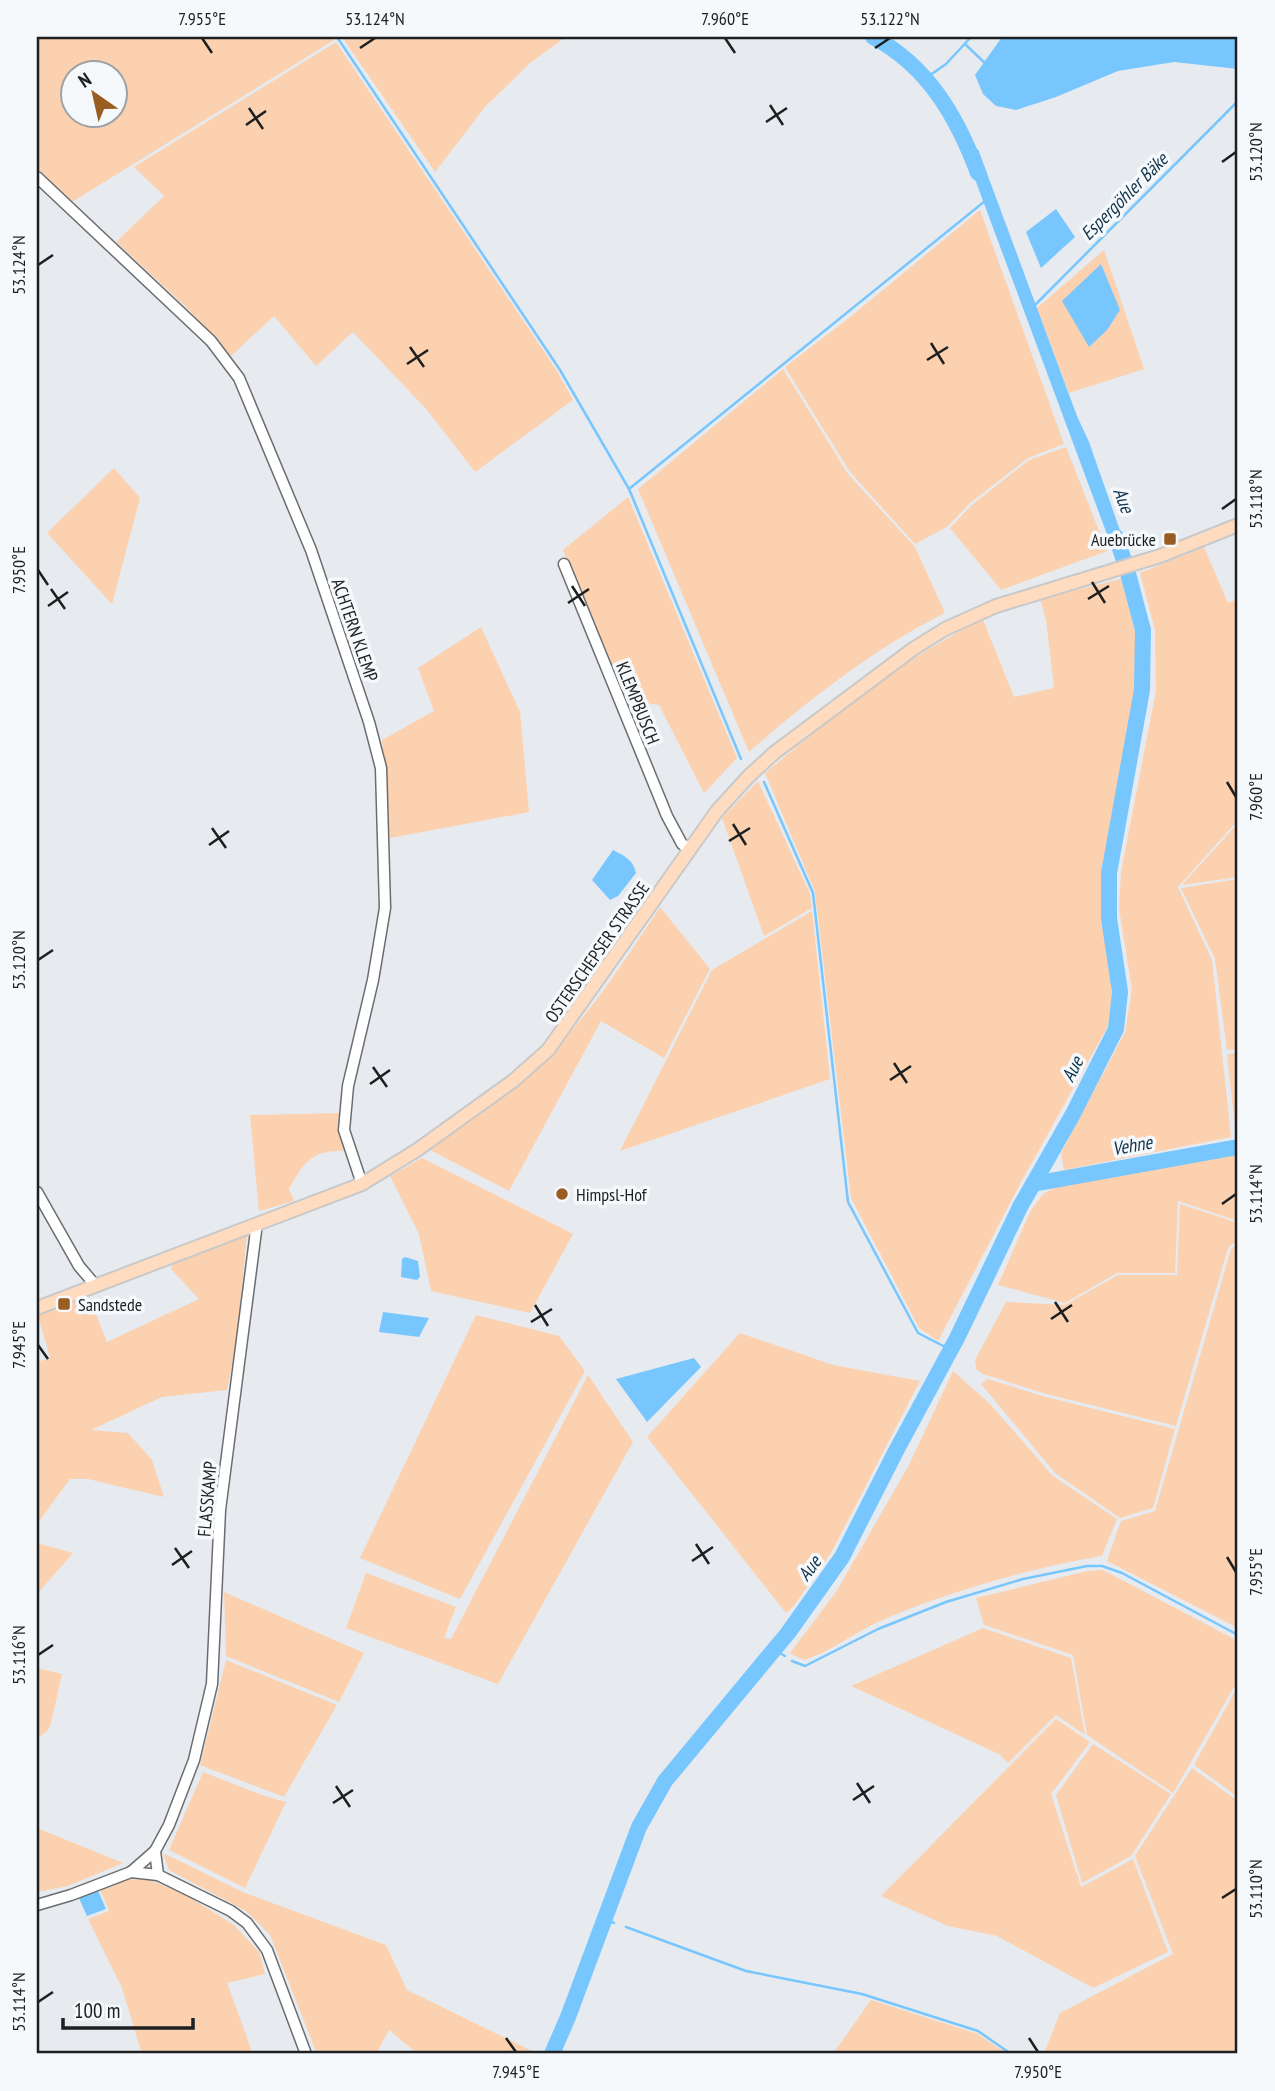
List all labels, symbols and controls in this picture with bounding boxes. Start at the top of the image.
text: 7.955°E [178,7,226,30]
text: 53.124°N [345,7,405,30]
text: 7.960°E [701,7,749,30]
text: 53.122°N [860,7,920,30]
north arrow [60,60,130,130]
text: N [74,67,95,93]
text: 53.120°N [1244,122,1267,182]
water label: Espergöhler Bäke [1075,146,1174,245]
text: 53.124°N [7,235,30,295]
text: 53.118°N [1244,469,1267,529]
water label: Aue [1108,484,1140,517]
place label: Auebrücke [1091,528,1156,551]
marker: Auebrücke [1162,531,1178,547]
text: 7.950°E [7,546,30,594]
street label: ACHTERN KLEMP [327,575,383,685]
street label: KLEMPBUSCH [611,658,665,748]
text: 7.960°E [1244,773,1267,821]
street label: OSTERSCHEPSER STRASSE [540,877,654,1027]
text: 53.120°N [7,930,30,990]
water label: Aue [1056,1051,1089,1086]
water label: Vehne [1110,1129,1155,1160]
text: 53.114°N [1244,1164,1267,1224]
place label: Himpsl-Hof [576,1183,648,1206]
marker: Himpsl-Hof [554,1186,570,1202]
place label: Sandstede [78,1293,142,1316]
marker: Sandstede [56,1296,72,1312]
text: 7.945°E [7,1321,30,1369]
street label: FLASSKAMP [192,1460,222,1538]
text: 7.955°E [1244,1548,1267,1596]
water label: Aue [792,1550,827,1585]
text: 53.116°N [7,1625,30,1685]
text: 53.110°N [1244,1859,1267,1919]
text: 53.114°N [7,1972,30,2032]
scale bar [63,1986,192,2030]
text: 100 m [74,1997,120,2024]
text: 7.945°E [492,2060,540,2083]
text: 7.950°E [1014,2060,1062,2083]

